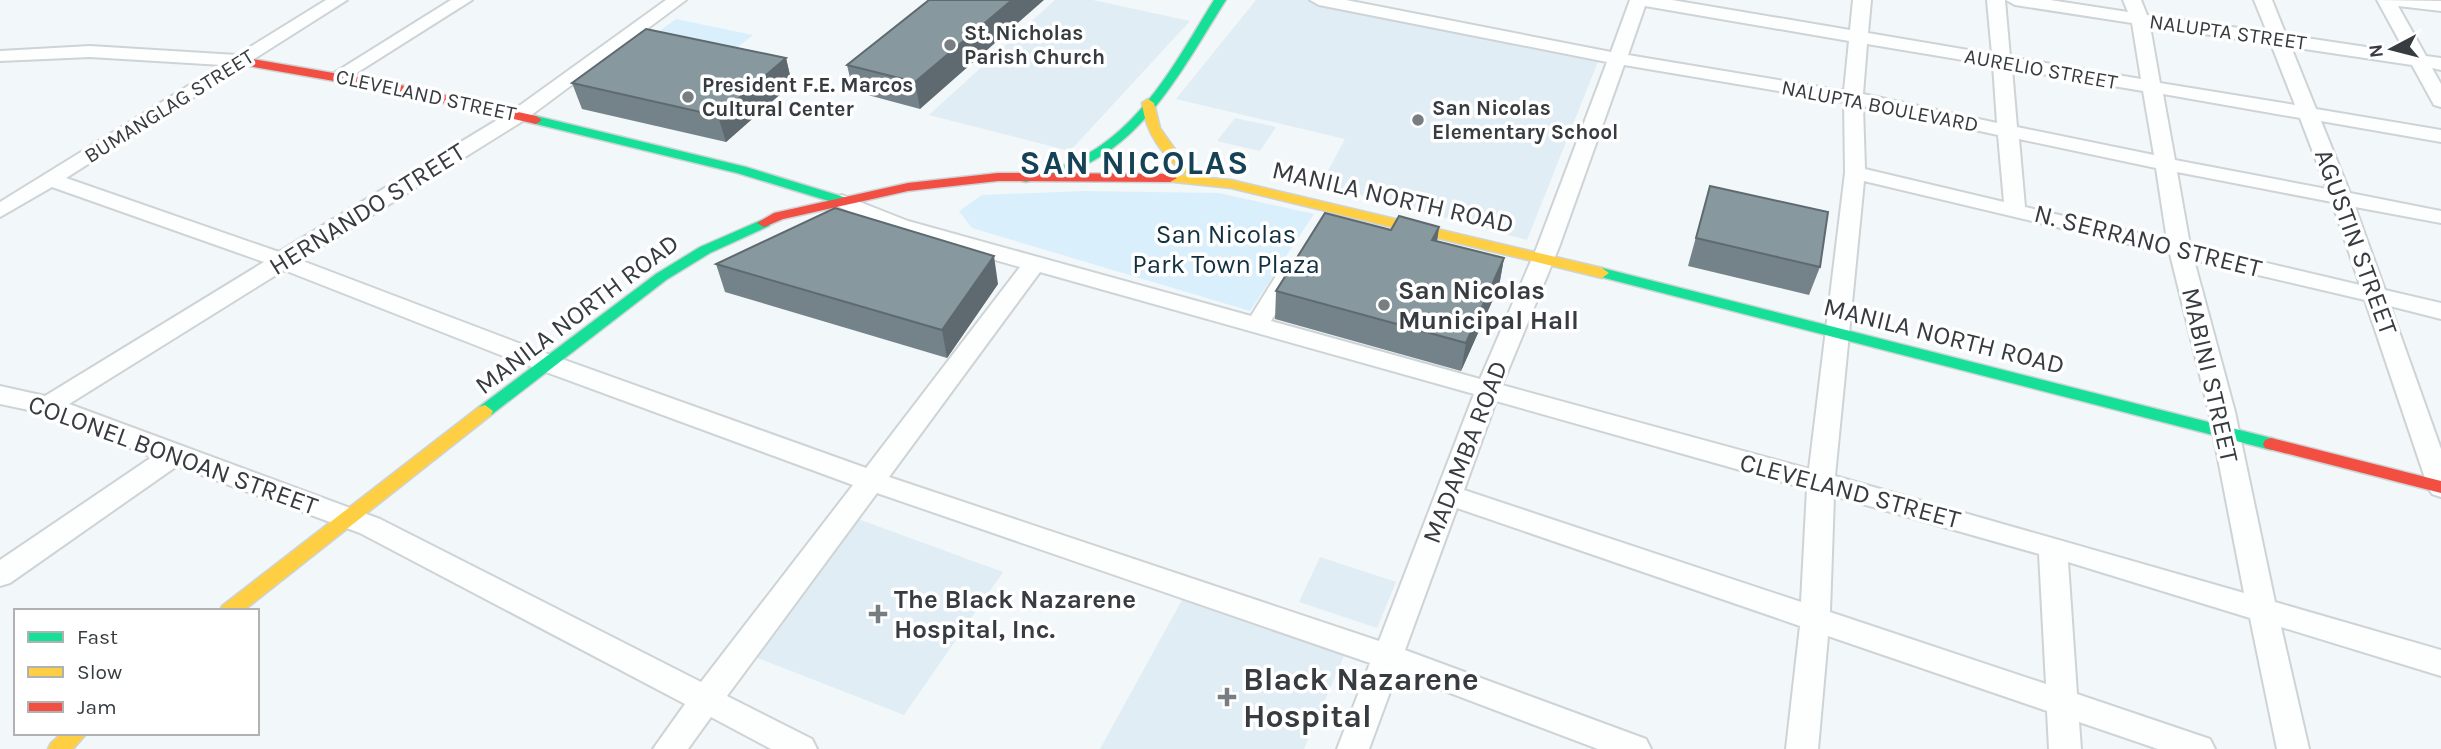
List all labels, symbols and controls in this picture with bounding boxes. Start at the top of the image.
street label: NALUPTA STREET [2148,9,2309,55]
north arrow [2357,14,2427,84]
place label: St. Nicholas Parish Church [964,21,1105,69]
marker: St. Nicholas Parish Church [942,37,958,53]
text: N [2364,43,2388,59]
street label: BUMANGLAG STREET [80,44,258,168]
street label: AURELIO STREET [1963,44,2120,94]
street label: CLEVELAND STREET [334,64,519,126]
place label: President F.E. Marcos Cultural Center [702,73,913,121]
street label: NALUPTA BOULEVARD [1779,75,1981,137]
marker: President F.E. Marcos Cultural Center [680,89,696,105]
place label: San Nicolas Elementary School [1432,96,1618,144]
marker: San Nicolas Elementary School [1410,112,1426,128]
street label: HERNANDO STREET [263,136,471,282]
district label: SAN NICOLAS [1020,144,1250,182]
street label: AGUSTIN STREET [2308,145,2404,339]
street label: MANILA NORTH ROAD [1269,154,1517,240]
street label: N. SERRANO STREET [2031,198,2265,284]
park label: San Nicolas Park Town Plaza [1132,219,1320,280]
street label: MANILA NORTH ROAD [469,227,685,401]
place label: San Nicolas Municipal Hall [1398,275,1579,336]
street label: MABINI STREET [2175,285,2245,465]
street label: MANILA NORTH ROAD [1820,291,2068,381]
marker: San Nicolas Municipal Hall [1376,297,1392,313]
street label: MADAMBA ROAD [1416,356,1514,548]
street label: COLONEL BONOAN STREET [24,388,322,522]
street label: CLEVELAND STREET [1736,447,1964,535]
place label: The Black Nazarene Hospital, Inc. [894,584,1136,645]
marker: The Black Nazarene Hospital, Inc. [868,604,888,624]
legend [14,609,259,735]
text: Fast [77,625,118,649]
text: Slow [77,660,122,684]
place label: Black Nazarene Hospital [1243,661,1479,735]
marker: Black Nazarene Hospital [1217,687,1237,707]
text: Jam [77,695,117,719]

